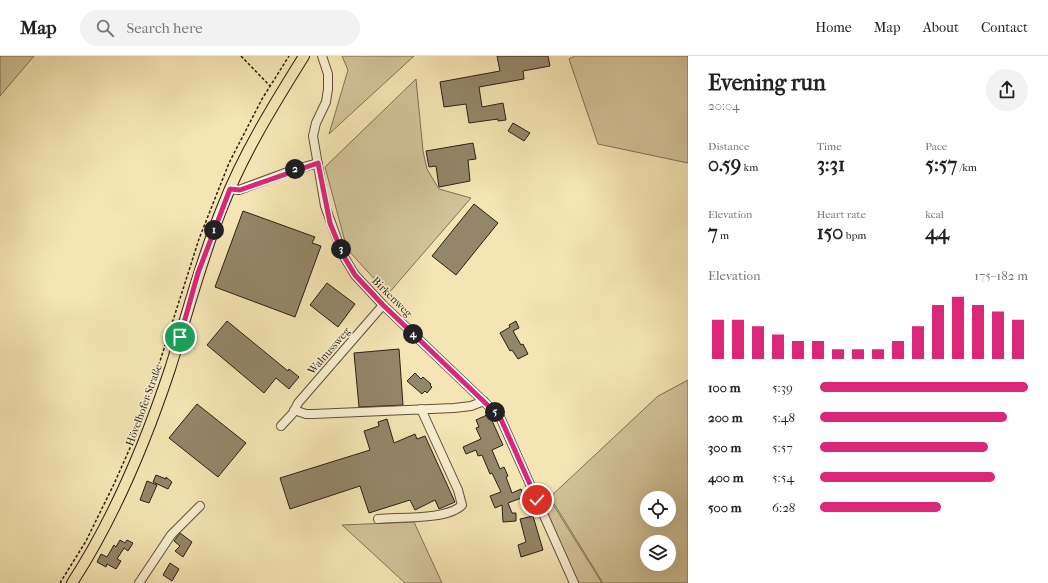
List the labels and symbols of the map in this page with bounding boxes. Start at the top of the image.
pin: 2 [285,159,305,179]
pin: 1 [204,220,224,240]
pin: 3 [331,239,351,259]
street label: Birkenweg [369,274,415,320]
pin [163,320,197,354]
pin: 4 [403,324,423,344]
street label: Walnussweg [304,325,353,378]
street label: Hövelhofer Straße [123,362,165,448]
pin: 5 [485,402,505,422]
pin [520,483,554,517]

